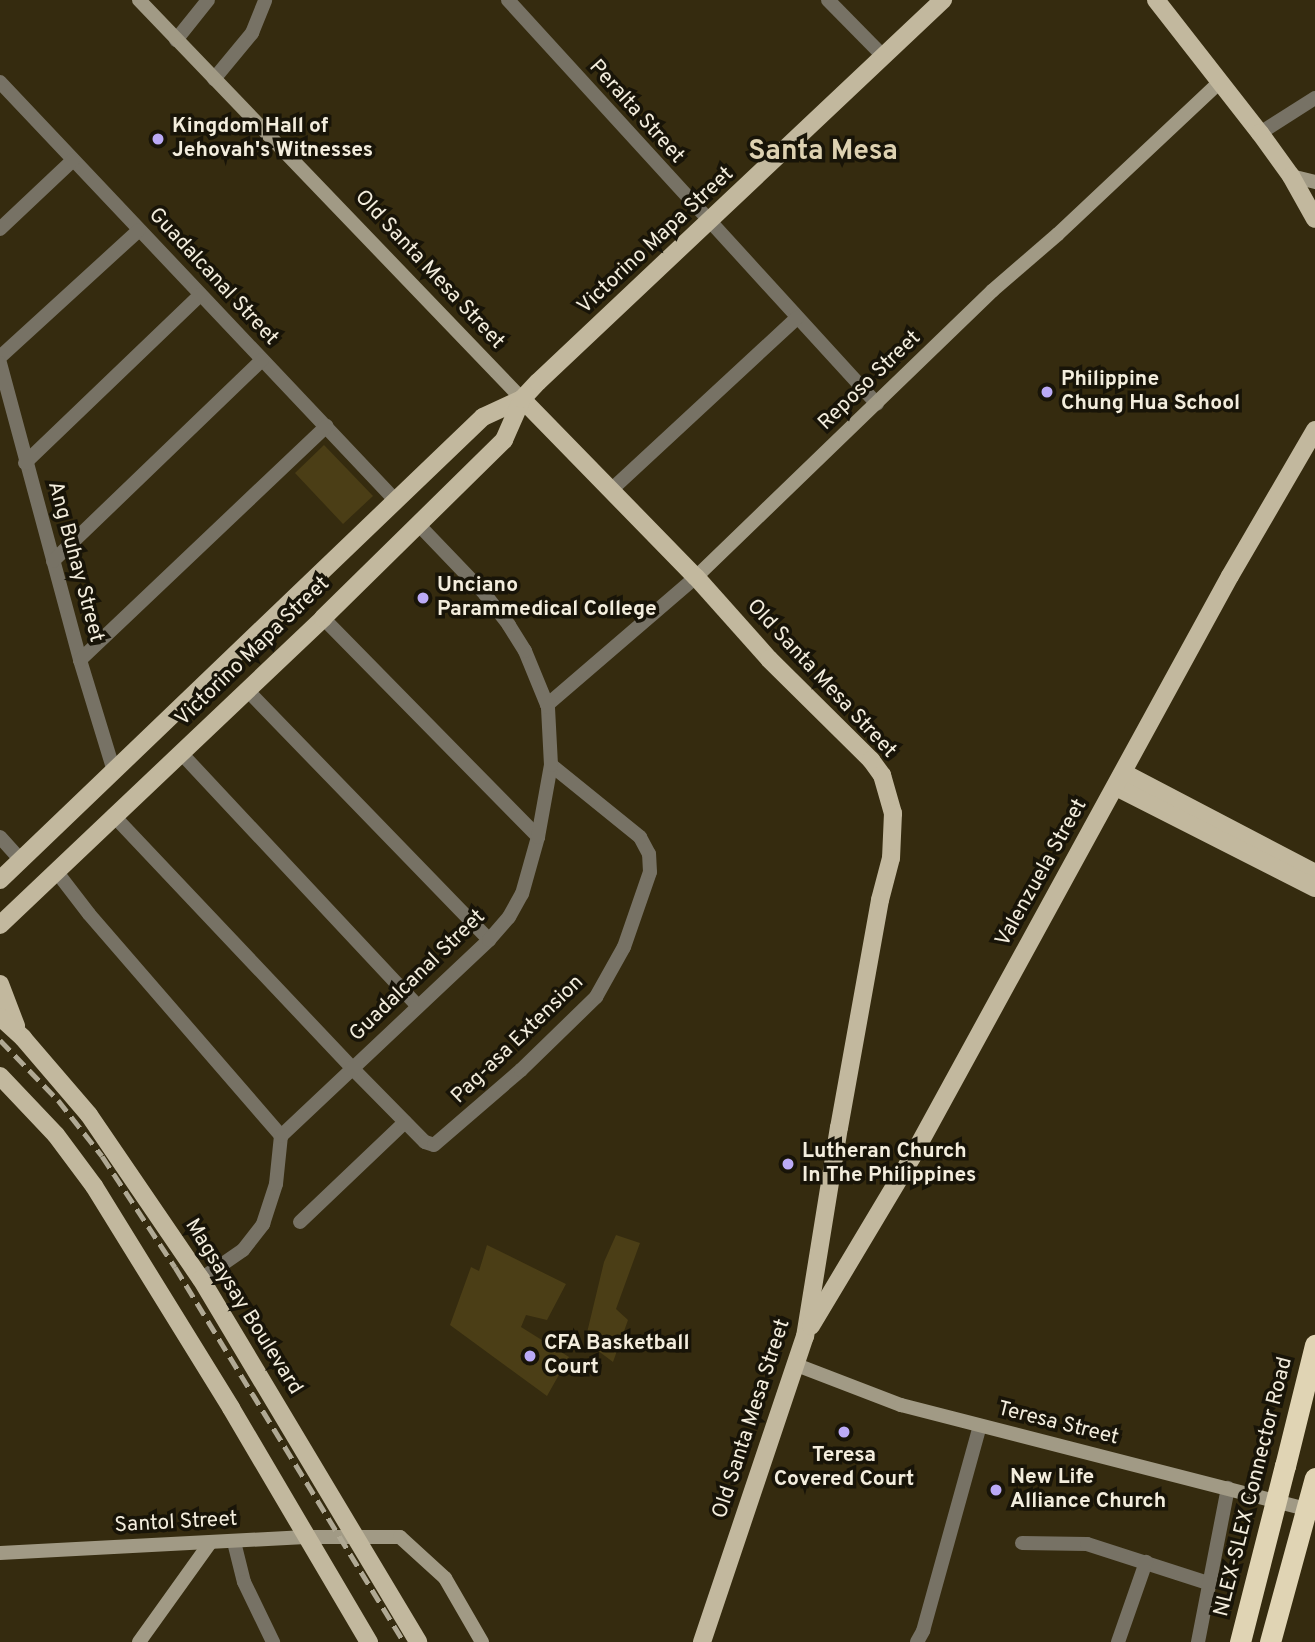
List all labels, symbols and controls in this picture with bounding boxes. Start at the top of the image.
street label: Peralta Street [583,55,689,169]
place label: Kingdom Hall of Jehovah's Witnesses [172,114,373,164]
marker: Kingdom Hall of Jehovah's Witnesses [150,131,166,147]
district label: Santa Mesa [748,135,898,169]
street label: Victorino Mapa Street [573,162,739,320]
street label: Old Santa Mesa Street [349,185,509,355]
street label: Guadalcanal Street [143,203,283,351]
street label: Reposo Street [813,326,927,436]
place label: Philippine Chung Hua School [1061,367,1240,417]
marker: Philippine Chung Hua School [1039,384,1055,400]
street label: Ang Buhay Street [41,479,109,645]
street label: Victorino Mapa Street [171,572,335,732]
place label: Unciano Parammedical College [437,573,657,623]
marker: Unciano Parammedical College [415,590,431,606]
street label: Old Santa Mesa Street [741,594,901,764]
street label: Valenzuela Street [991,795,1093,951]
street label: Guadalcanal Street [345,905,491,1047]
street label: Pag-asa Extension [447,971,589,1109]
place label: Lutheran Church In The Philippines [802,1139,976,1189]
marker: Lutheran Church In The Philippines [780,1156,796,1172]
street label: Magsaysay Boulevard [179,1214,307,1400]
street label: Old Santa Mesa Street [708,1316,796,1522]
place label: CFA Basketball Court [544,1331,690,1381]
marker: CFA Basketball Court [522,1348,538,1364]
street label: NLEX-SLEX Connector Road [1210,1355,1298,1619]
street label: Teresa Street [995,1397,1121,1451]
marker: Teresa Covered Court [836,1424,852,1440]
place label: Teresa Covered Court [774,1443,914,1493]
place label: New Life Alliance Church [1010,1465,1166,1515]
marker: New Life Alliance Church [988,1482,1004,1498]
street label: Santol Street [114,1507,238,1539]

